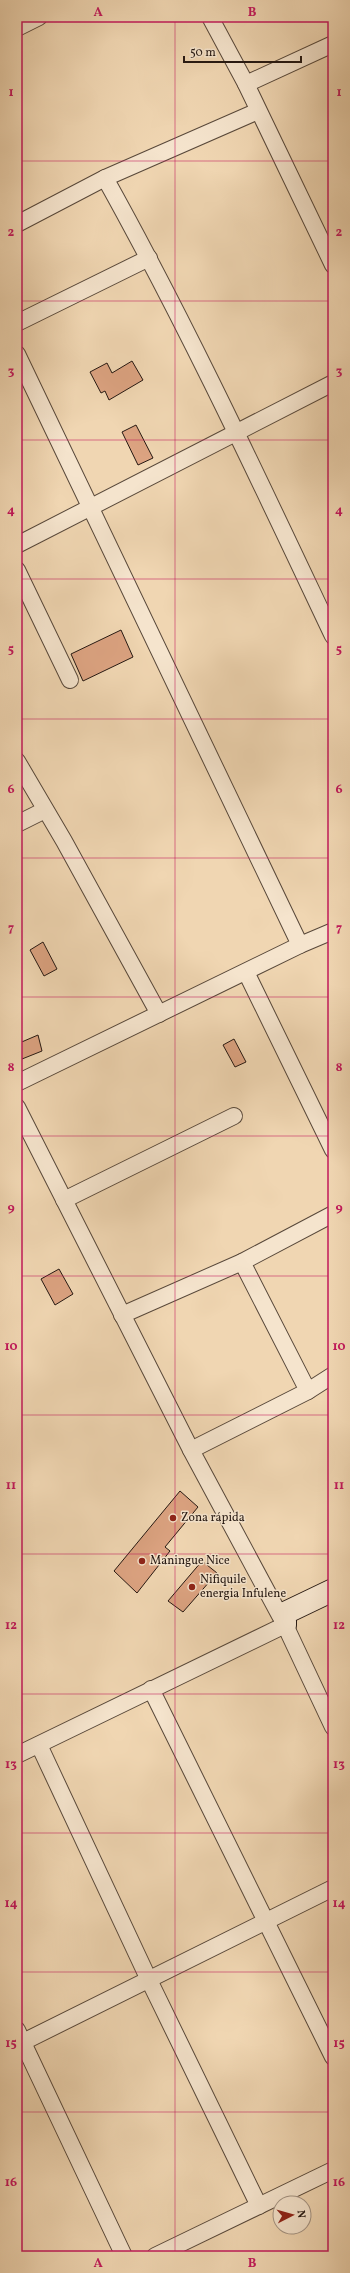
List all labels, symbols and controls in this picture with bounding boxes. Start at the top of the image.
text: A [93,4,103,22]
text: B [248,4,257,22]
scale bar [184,38,301,64]
text: 50 m [190,45,216,61]
text: 1 [8,84,14,102]
text: 1 [336,84,342,102]
text: 2 [8,224,15,242]
text: 2 [336,224,343,242]
text: 3 [8,363,15,381]
text: 3 [336,363,343,381]
text: 4 [7,502,15,520]
text: 4 [335,502,343,520]
text: 5 [8,641,14,659]
text: 5 [336,641,342,659]
text: 6 [7,781,15,799]
text: 6 [335,781,343,799]
text: 7 [8,920,14,938]
text: 7 [336,920,342,938]
text: 8 [7,1059,15,1077]
text: 8 [335,1059,343,1077]
text: 9 [7,1199,15,1217]
text: 9 [335,1199,343,1217]
text: 10 [4,1338,18,1356]
text: 10 [332,1338,346,1356]
text: 11 [6,1477,16,1495]
text: 11 [334,1477,344,1495]
place label: Zona rápida [181,1510,245,1526]
marker: Zona rápida [168,1513,178,1523]
place label: Maningue Nice [150,1553,230,1569]
marker: Maningue Nice [137,1556,147,1566]
place label: Nifiquile energia Infulene [200,1572,286,1602]
marker: Nifiquile energia Infulene [187,1582,197,1592]
text: 12 [5,1617,17,1635]
text: 12 [333,1617,345,1635]
text: 13 [5,1756,17,1774]
text: 13 [333,1756,345,1774]
text: 14 [4,1895,18,1913]
text: 14 [332,1895,346,1913]
text: 15 [5,2035,17,2053]
text: 15 [333,2035,345,2053]
text: 16 [5,2174,17,2192]
text: 16 [333,2174,345,2192]
north arrow [272,2195,312,2235]
text: N [293,2209,308,2219]
text: A [93,2255,103,2273]
text: B [248,2255,257,2273]

